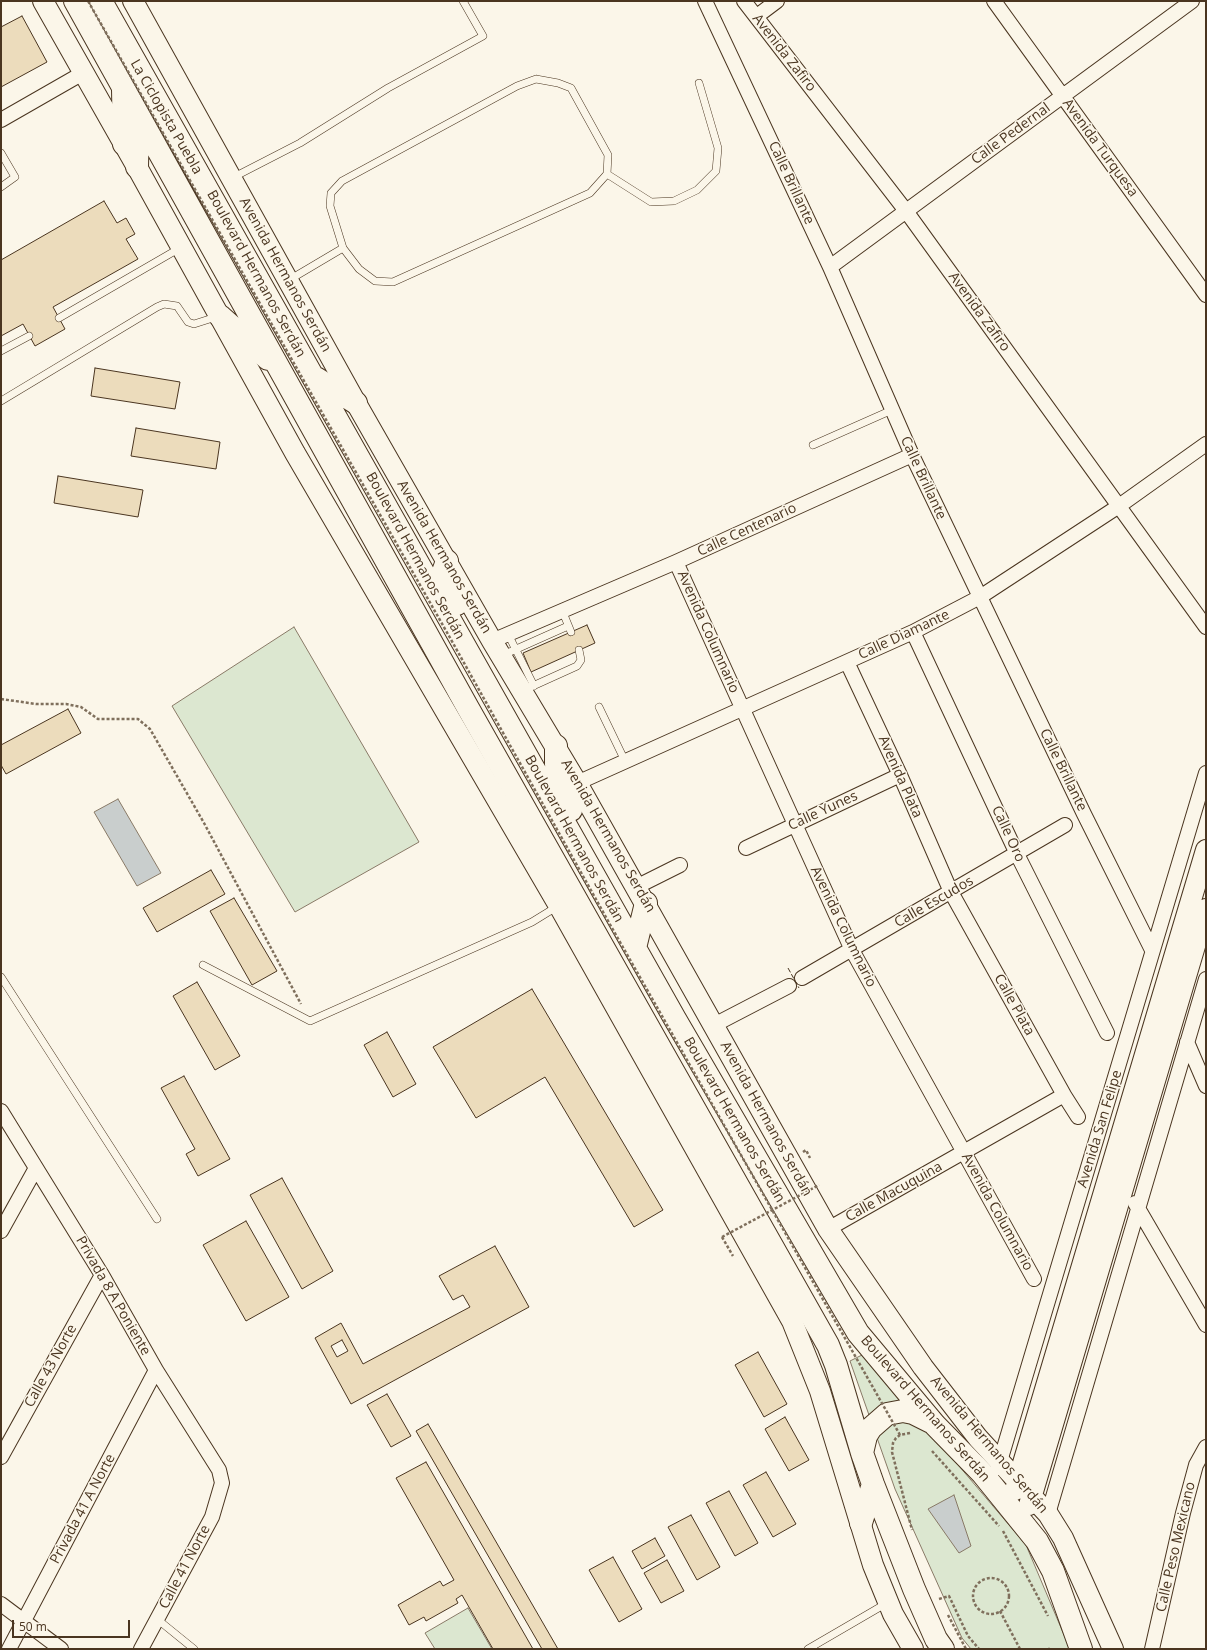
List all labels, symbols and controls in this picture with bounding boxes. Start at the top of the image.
street label: Avenida Zafiro [748,11,820,95]
street label: La Ciclopista Puebla [126,57,206,177]
street label: Avenida Turquesa [1059,96,1141,200]
street label: Calle Pedernal [968,100,1054,168]
street label: Calle Brillante [764,139,818,227]
street label: Boulevard Hermanos Serdán [203,188,309,360]
street label: Avenida Hermanos Serdán [235,195,335,355]
street label: Avenida Zafiro [945,269,1013,355]
street label: Calle Brillante [896,434,950,522]
street label: Boulevard Hermanos Serdán [362,470,468,642]
street label: Avenida Hermanos Serdán [393,477,495,637]
street label: Calle Centenario [695,500,799,560]
street label: Avenida Columnario [673,568,743,696]
street label: Calle Diamante [856,607,952,663]
street label: Calle Brillante [1036,726,1090,814]
street label: Avenida Plata [874,733,926,821]
street label: Boulevard Hermanos Serdán [521,753,627,925]
street label: Avenida Hermanos Serdán [557,756,659,916]
street label: Calle Yunes [786,788,860,834]
street label: Calle Oro [988,803,1028,865]
street label: Avenida Columnario [806,864,880,990]
street label: Calle Escudos [891,873,977,931]
street label: Calle Plata [990,971,1038,1039]
street label: Boulevard Hermanos Serdán [680,1034,788,1206]
street label: Avenida Hermanos Serdán [716,1039,816,1199]
street label: Avenida San Felipe [1074,1068,1126,1190]
street label: Avenida Columnario [958,1150,1036,1274]
street label: Calle Macuquina [843,1159,945,1225]
street label: Privada 8 A Poniente [72,1233,154,1359]
street label: Calle 43 Norte [21,1322,81,1410]
street label: Boulevard Hermanos Serdán [857,1332,993,1486]
street label: Avenida Hermanos Serdán [927,1373,1051,1517]
street label: Privada 41 A Norte [47,1451,119,1567]
street label: Calle Peso Mexicano [1153,1480,1199,1614]
street label: Calle 41 Norte [156,1522,214,1612]
scale bar [14,1612,132,1638]
text: 50 m [19,1618,47,1635]

